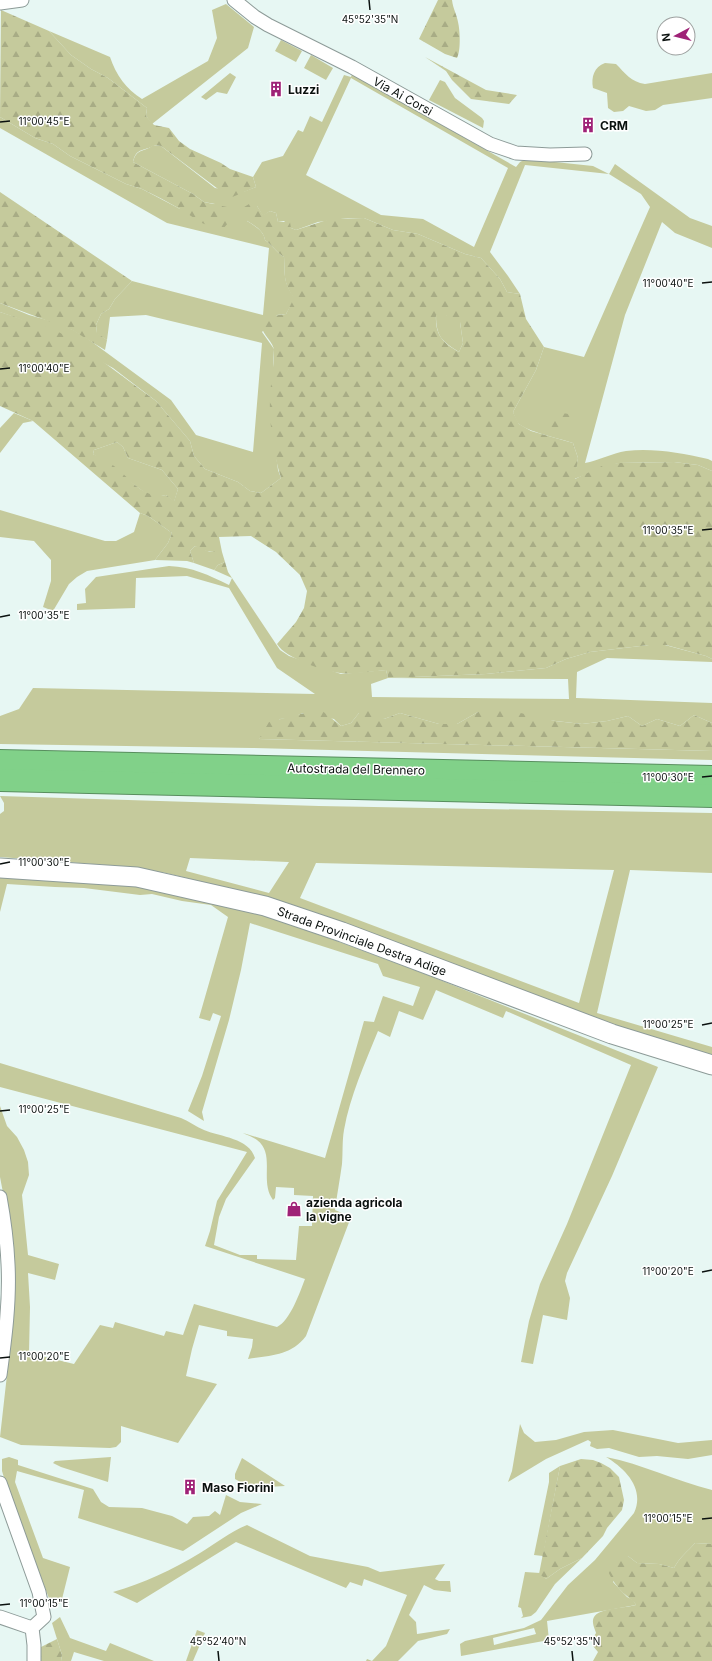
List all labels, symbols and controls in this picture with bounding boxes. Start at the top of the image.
text: 45°52'35"N [342,13,398,25]
north arrow [656,16,696,56]
text: N [659,32,674,42]
street label: Via Ai Corsi [371,74,435,119]
building icon: Luzzi [267,80,285,98]
place label: Luzzi [288,82,319,97]
text: 11°00'45"E [19,115,69,127]
building icon: CRM [579,116,597,134]
place label: CRM [600,118,628,133]
text: 11°00'40"E [642,277,694,289]
text: 11°00'40"E [18,362,70,374]
text: 11°00'35"E [642,524,694,536]
text: 11°00'35"E [18,609,70,621]
street label: Autostrada del Brennero [287,760,425,778]
text: 11°00'30"E [642,771,694,783]
text: 11°00'30"E [18,856,70,868]
street label: Strada Provinciale Destra Adige [275,903,449,979]
text: 11°00'25"E [642,1018,694,1030]
text: 11°00'25"E [18,1103,70,1115]
place label: azienda agricola la vigne [306,1195,403,1224]
shop icon: azienda agricola la vigne [285,1200,303,1218]
text: 11°00'20"E [642,1265,694,1277]
text: 11°00'20"E [18,1350,70,1362]
building icon: Maso Fiorini [181,1478,199,1496]
place label: Maso Fiorini [202,1480,274,1495]
text: 11°00'15"E [643,1512,693,1524]
text: 11°00'15"E [19,1597,69,1609]
text: 45°52'40"N [190,1635,246,1647]
text: 45°52'35"N [544,1635,600,1647]

